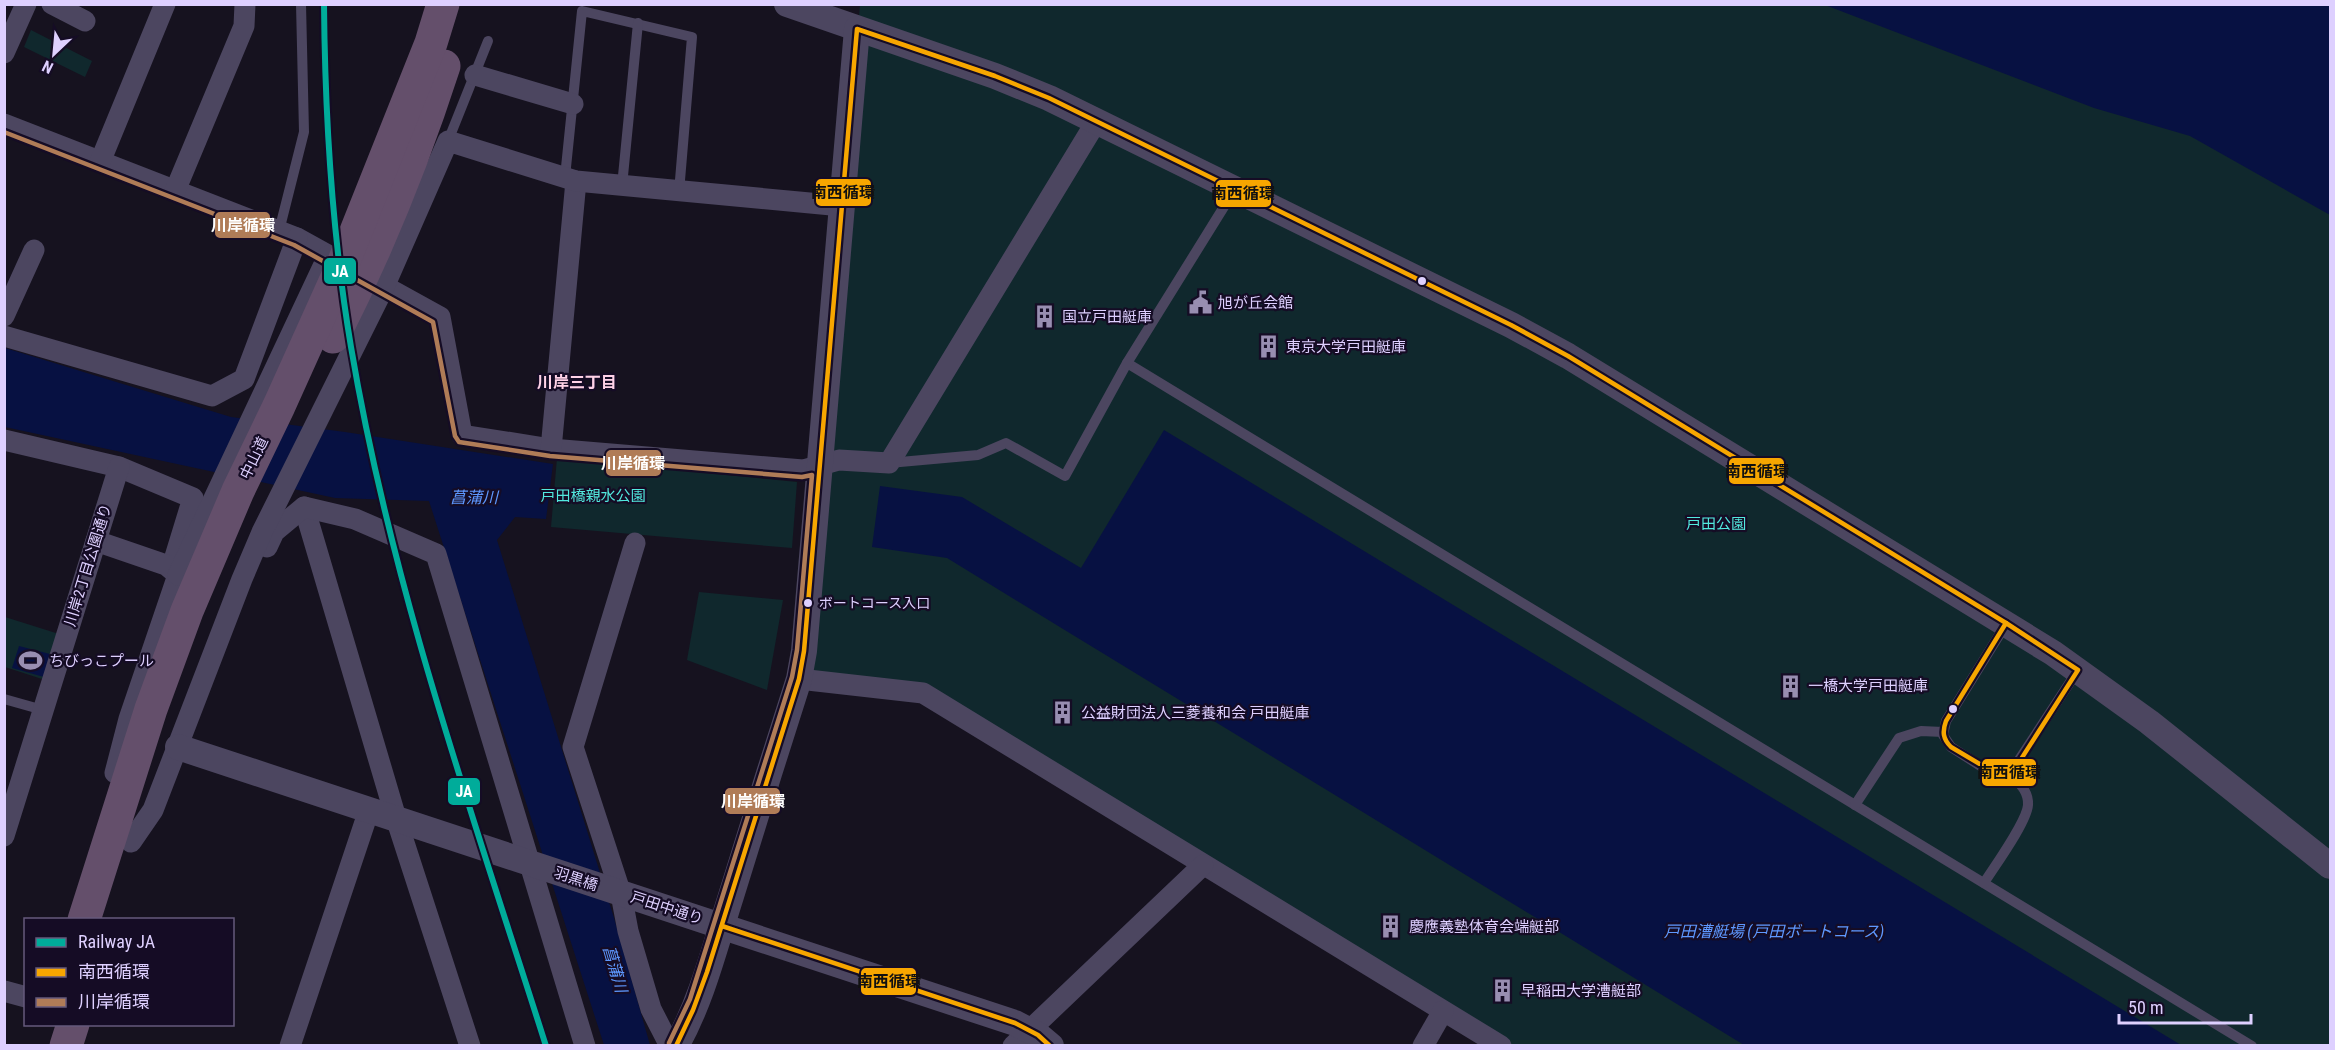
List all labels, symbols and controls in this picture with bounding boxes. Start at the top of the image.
north arrow [24,24,84,84]
text: N [39,56,56,78]
line badge: 南西循環 [815,178,872,207]
line badge: 南西循環 [1215,179,1272,208]
text: 南西循環 [811,183,875,202]
text: 南西循環 [1211,184,1275,203]
line badge: 川岸循環 [214,211,271,239]
text: 川岸循環 [211,216,275,235]
line badge: JA [323,257,357,285]
text: JA [331,262,349,281]
unlabelled marker [1416,275,1428,287]
public building icon: 旭が丘会館 [1187,290,1213,316]
place label: 旭が丘会館 [1218,294,1293,312]
building icon: 国立戸田艇庫 [1031,304,1057,330]
place label: 国立戸田艇庫 [1062,308,1152,326]
building icon: 東京大学戸田艇庫 [1255,334,1281,360]
place label: 東京大学戸田艇庫 [1286,338,1406,356]
district label: 川岸三丁目 [537,373,617,392]
street label: 中山道 [236,434,272,482]
line badge: 川岸循環 [605,449,662,477]
text: 川岸循環 [601,454,665,473]
line badge: 南西循環 [1728,457,1785,485]
text: 南西循環 [1725,462,1789,481]
park label: 戸田橋親水公園 [540,487,646,505]
water label: 菖蒲川 [450,488,500,507]
street label: 川岸2丁目公園通り [61,501,115,629]
park label: 戸田公園 [1686,515,1746,533]
place label: ボートコース入口 [819,595,930,611]
marker: ボートコース入口 [802,597,814,609]
sports icon: ちびっこプール [18,648,44,674]
place label: ちびっこプール [49,652,154,670]
building icon: 一橋大学戸田艇庫 [1777,673,1803,699]
place label: 一橋大学戸田艇庫 [1808,677,1928,695]
building icon: 公益財団法人三菱養和会 戸田艇庫 [1050,700,1076,726]
unlabelled marker [1947,703,1959,715]
place label: 公益財団法人三菱養和会 戸田艇庫 [1081,704,1309,722]
line badge: 南西循環 [1981,758,2037,787]
text: 南西循環 [1977,763,2041,782]
line badge: JA [447,777,481,806]
text: JA [455,782,473,801]
line badge: 川岸循環 [724,787,781,815]
text: 川岸循環 [721,792,785,811]
street label: 羽黒橋 [552,863,600,895]
street label: 戸田中通り [629,888,705,928]
building icon: 慶應義塾体育会端艇部 [1378,914,1404,940]
legend [24,918,234,1026]
place label: 慶應義塾体育会端艇部 [1409,918,1559,936]
water label: 戸田漕艇場 (戸田ボートコース) [1664,922,1884,941]
text: Railway JA [78,931,156,952]
water label: 菖蒲川 [599,943,631,997]
text: 南西循環 [78,961,150,982]
line badge: 南西循環 [860,967,917,996]
text: 南西循環 [857,972,921,991]
building icon: 早稲田大学漕艇部 [1490,978,1516,1004]
place label: 早稲田大学漕艇部 [1521,982,1641,1000]
scale bar [2119,987,2251,1025]
text: 川岸循環 [78,991,150,1012]
text: 50 m [2128,997,2163,1018]

